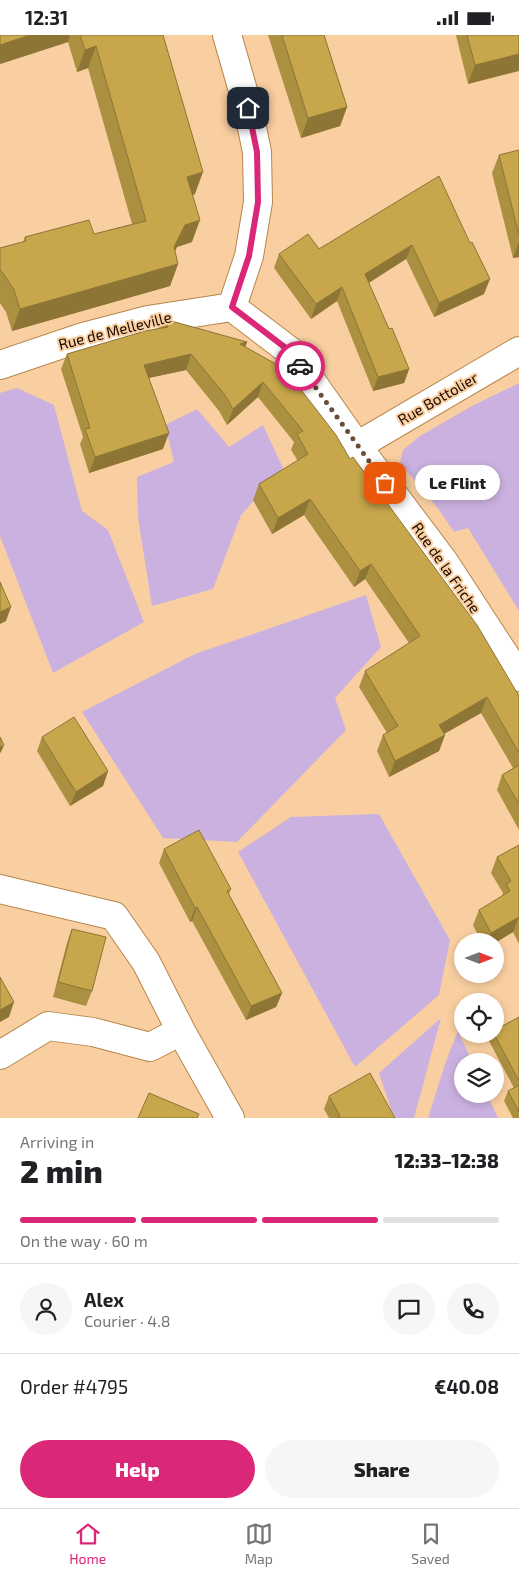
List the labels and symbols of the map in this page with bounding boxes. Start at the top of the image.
pin [227,87,269,129]
street label: Rue de Melleville [56,307,173,353]
courier [275,341,325,391]
street label: Rue Bottolier [394,368,481,428]
pin [364,462,406,504]
callout: Le Flint [415,465,500,501]
street label: Rue de la Friche [409,518,485,616]
north arrow [454,933,504,983]

